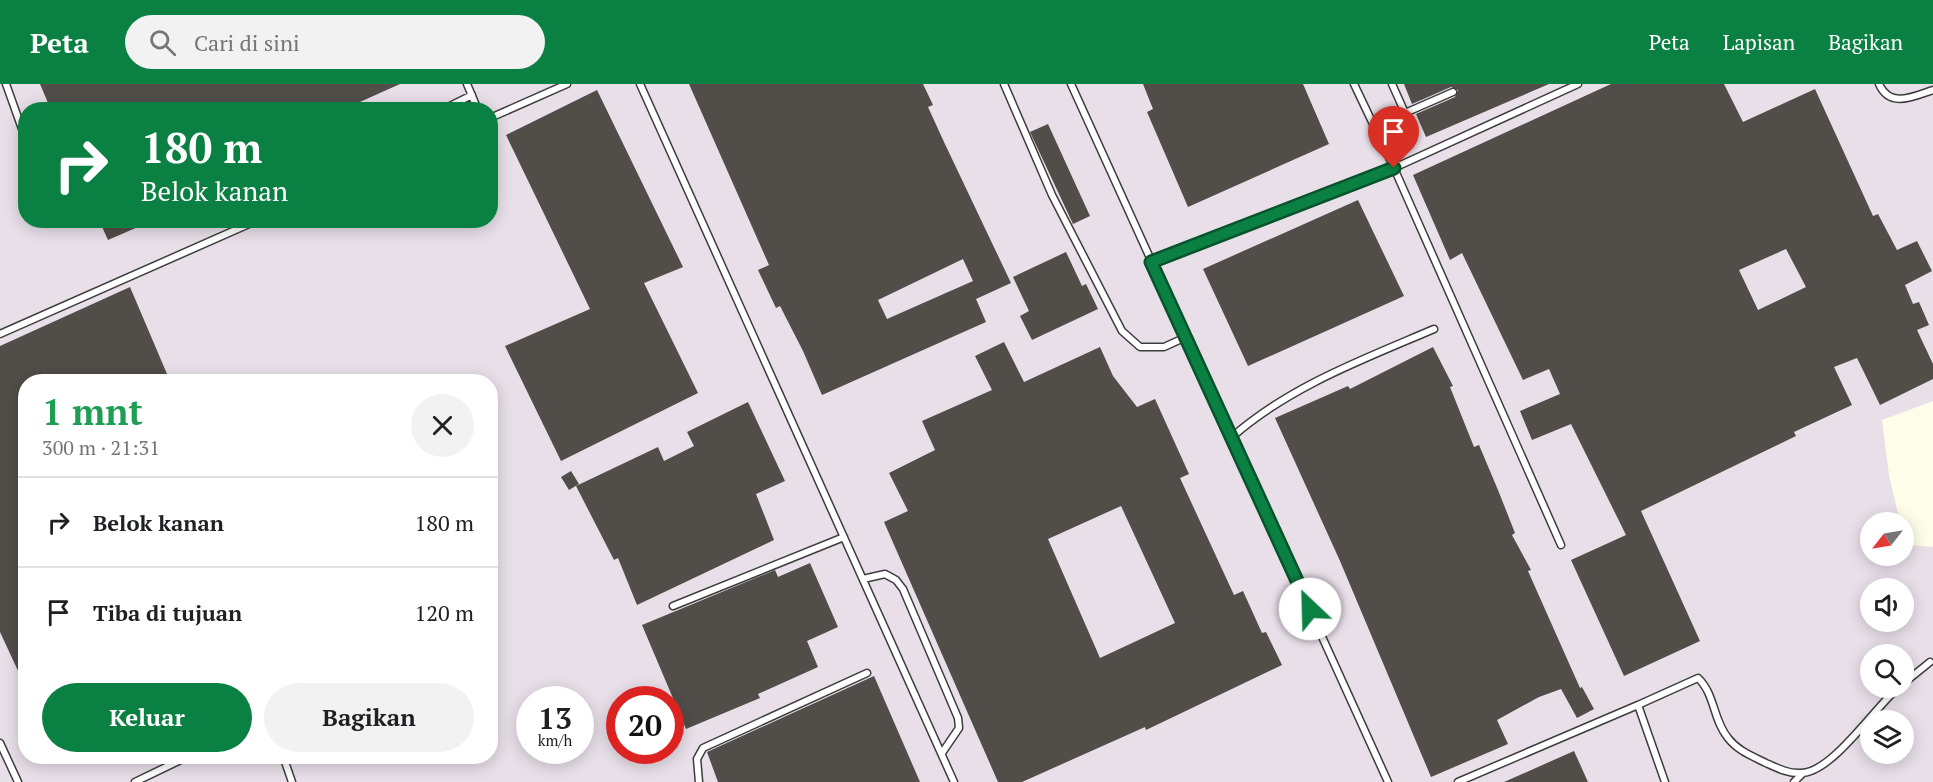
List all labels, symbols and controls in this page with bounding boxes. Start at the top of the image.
search box [125,15,545,69]
text: Peta [30,24,89,61]
icon: search [146,26,179,59]
text: Cari di sini [194,28,300,57]
text: Peta [1649,28,1690,56]
text: Lapisan [1723,28,1795,56]
text: Bagikan [1828,28,1903,56]
pin [1368,106,1419,168]
icon: arrive [1377,115,1410,148]
text: 180 m [141,119,262,175]
icon: right [42,126,120,204]
text: Belok kanan [141,173,288,209]
text: 1 mnt [42,388,143,435]
button: close [411,394,474,457]
text: 300 m · 21:31 [42,434,160,461]
icon: right [42,506,75,539]
text: Belok kanan [93,508,224,537]
text: 180 m [414,508,474,537]
north arrow [1860,512,1914,566]
map controls [1860,512,1914,764]
position arrow [1278,577,1342,641]
button: sound [1860,578,1914,632]
icon: arrive [42,596,75,629]
text: Tiba di tujuan [93,598,242,627]
text: 120 m [414,598,474,627]
button: search [1860,644,1914,698]
button: Keluar [42,683,252,752]
button: Bagikan [264,683,474,752]
speed limit sign: 20 [606,686,684,764]
text: 13 [538,698,572,738]
button: layers [1860,710,1914,764]
text: km/h [538,730,572,750]

